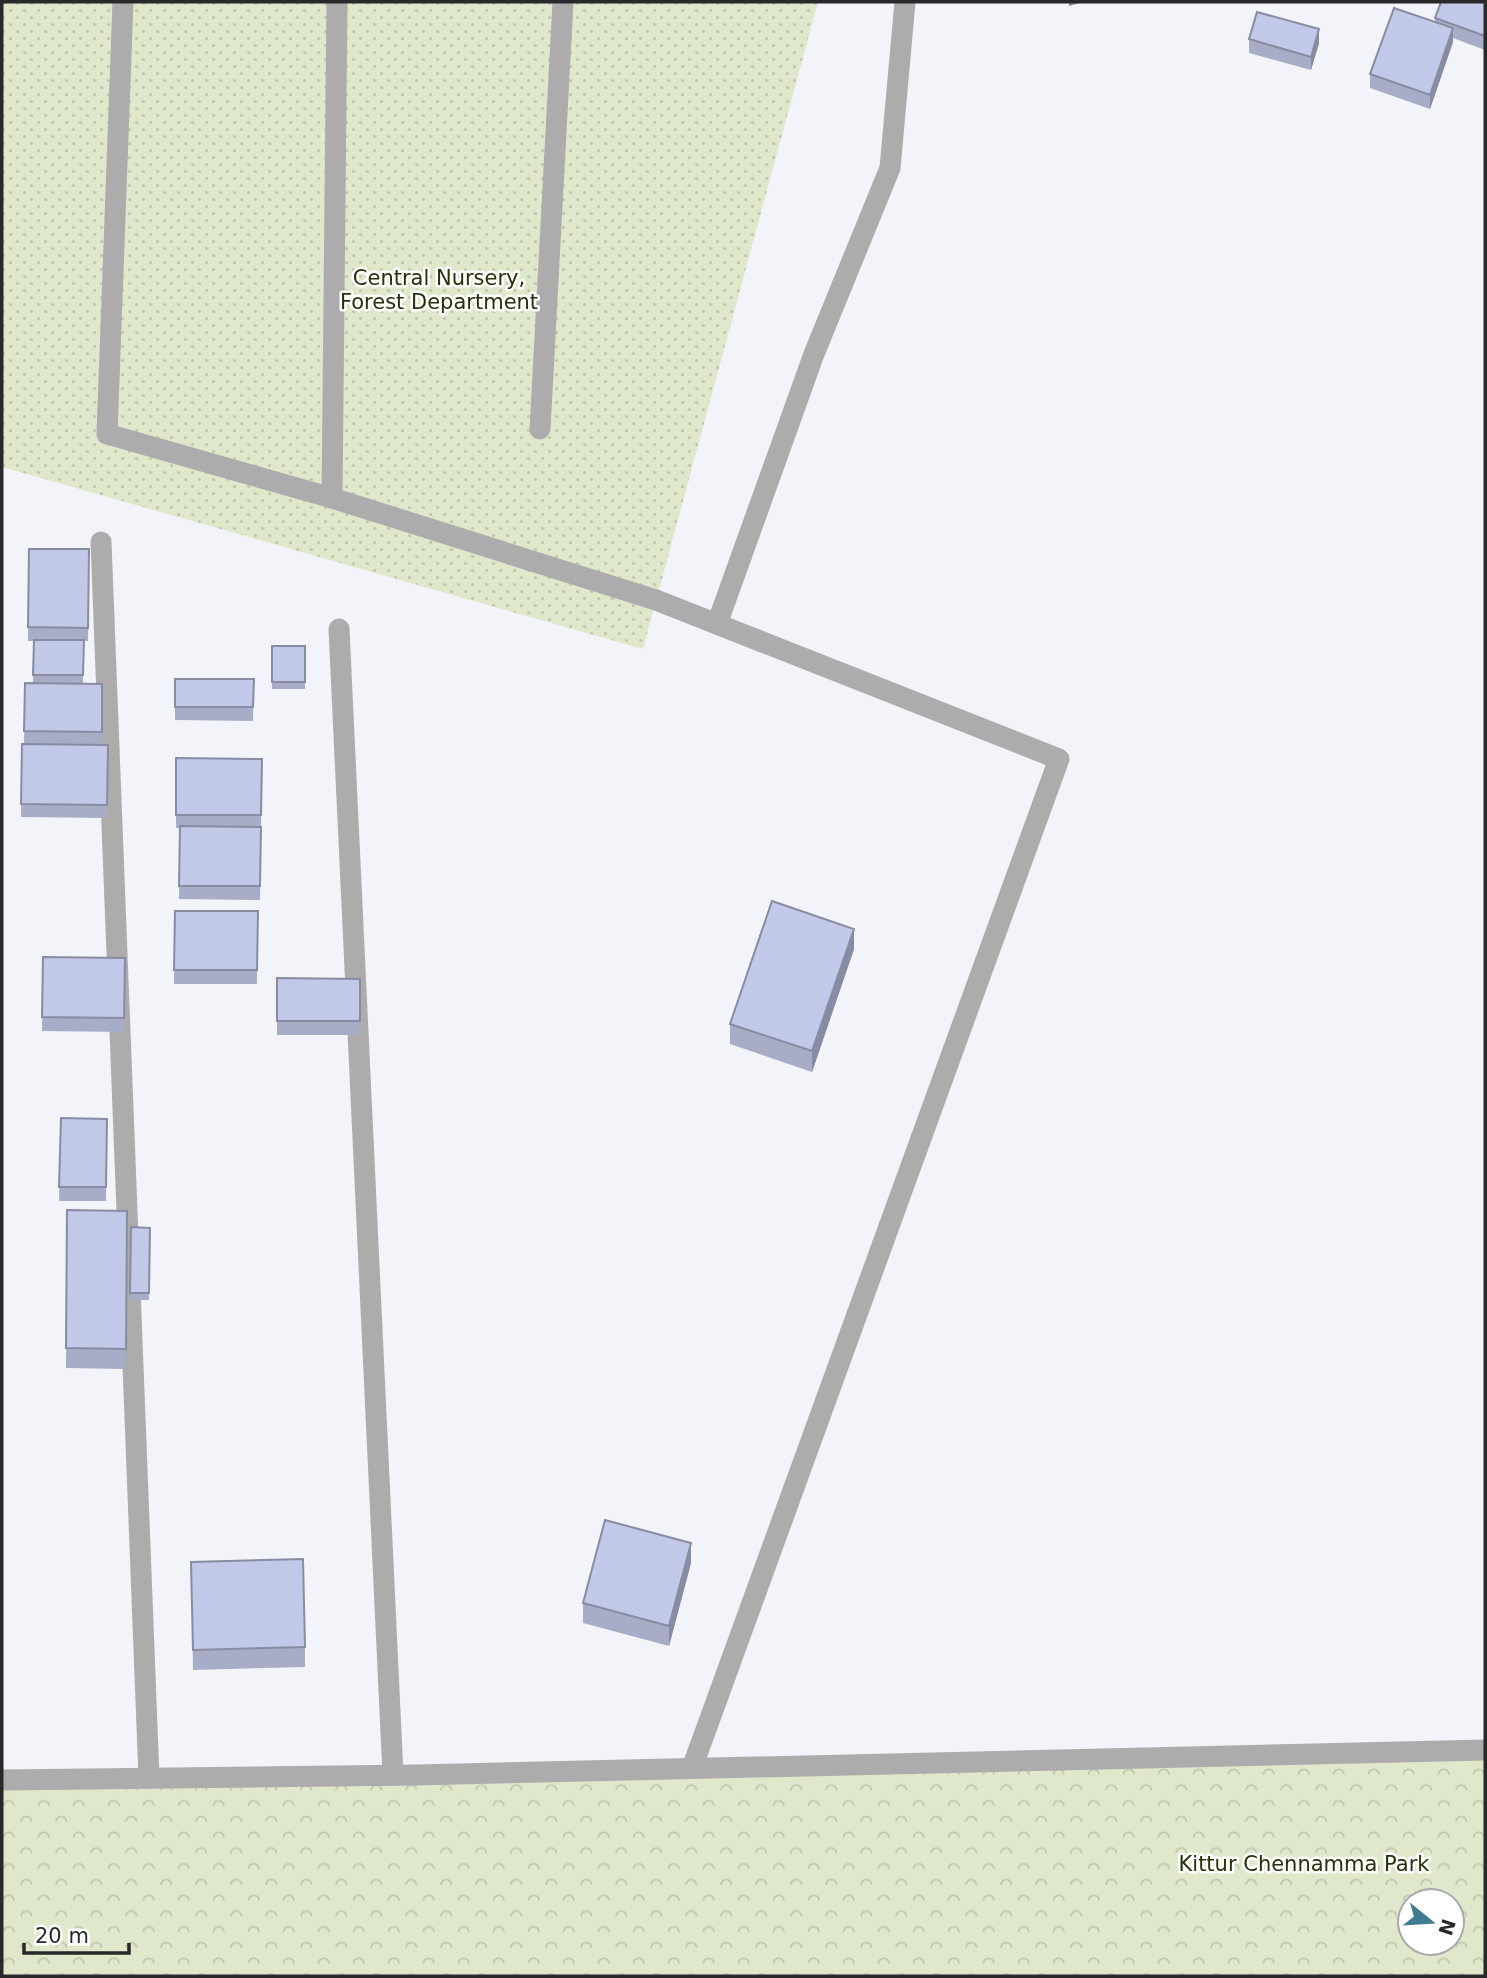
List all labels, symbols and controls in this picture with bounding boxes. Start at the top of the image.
park label: Central Nursery, Forest Department [340,266,538,314]
park label: Kittur Chennamma Park [1179,1852,1430,1876]
north arrow [1396,1887,1466,1957]
scale bar [24,1912,130,1956]
text: N [1434,1916,1460,1938]
text: 20 m [35,1924,89,1948]

